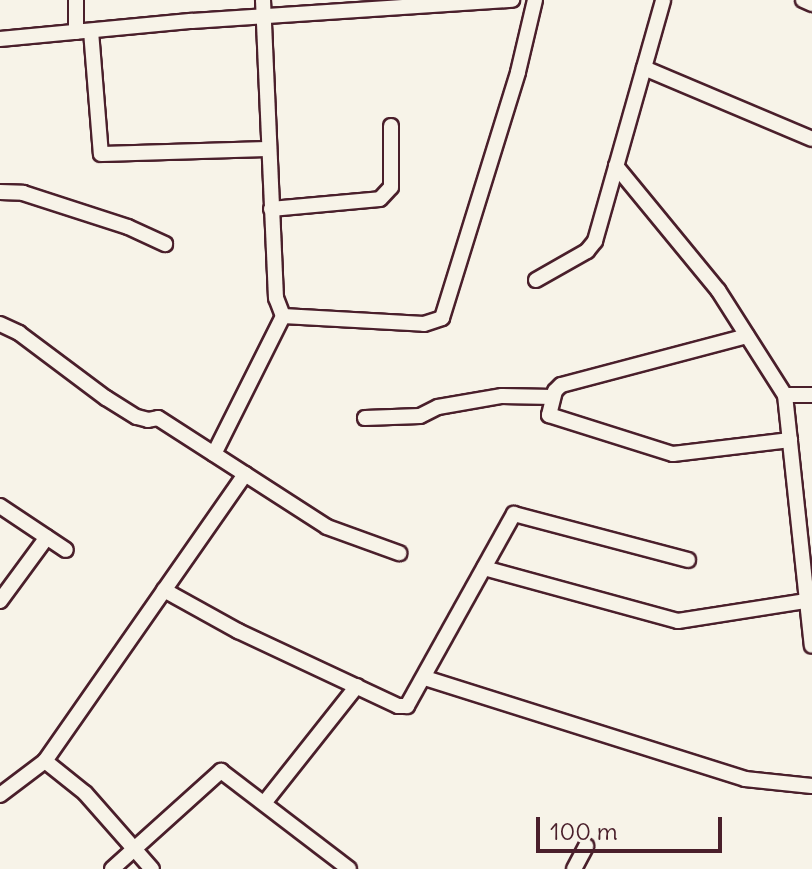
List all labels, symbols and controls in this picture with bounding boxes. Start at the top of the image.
scale bar [540,801,726,851]
text: 100 m [550,816,618,846]

